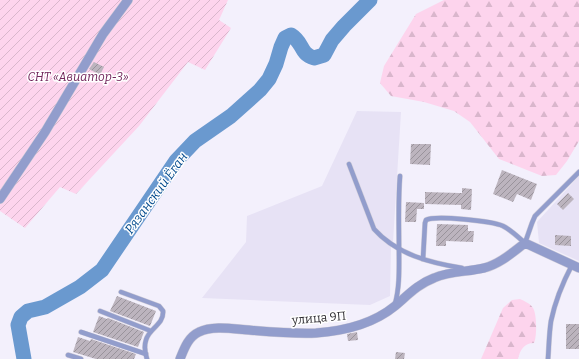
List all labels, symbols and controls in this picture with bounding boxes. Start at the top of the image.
park label: СНТ «Авиатор-3» [27,70,129,84]
water label: Рязанский Ёган [122,150,190,236]
street label: улица 9П [290,309,347,327]

